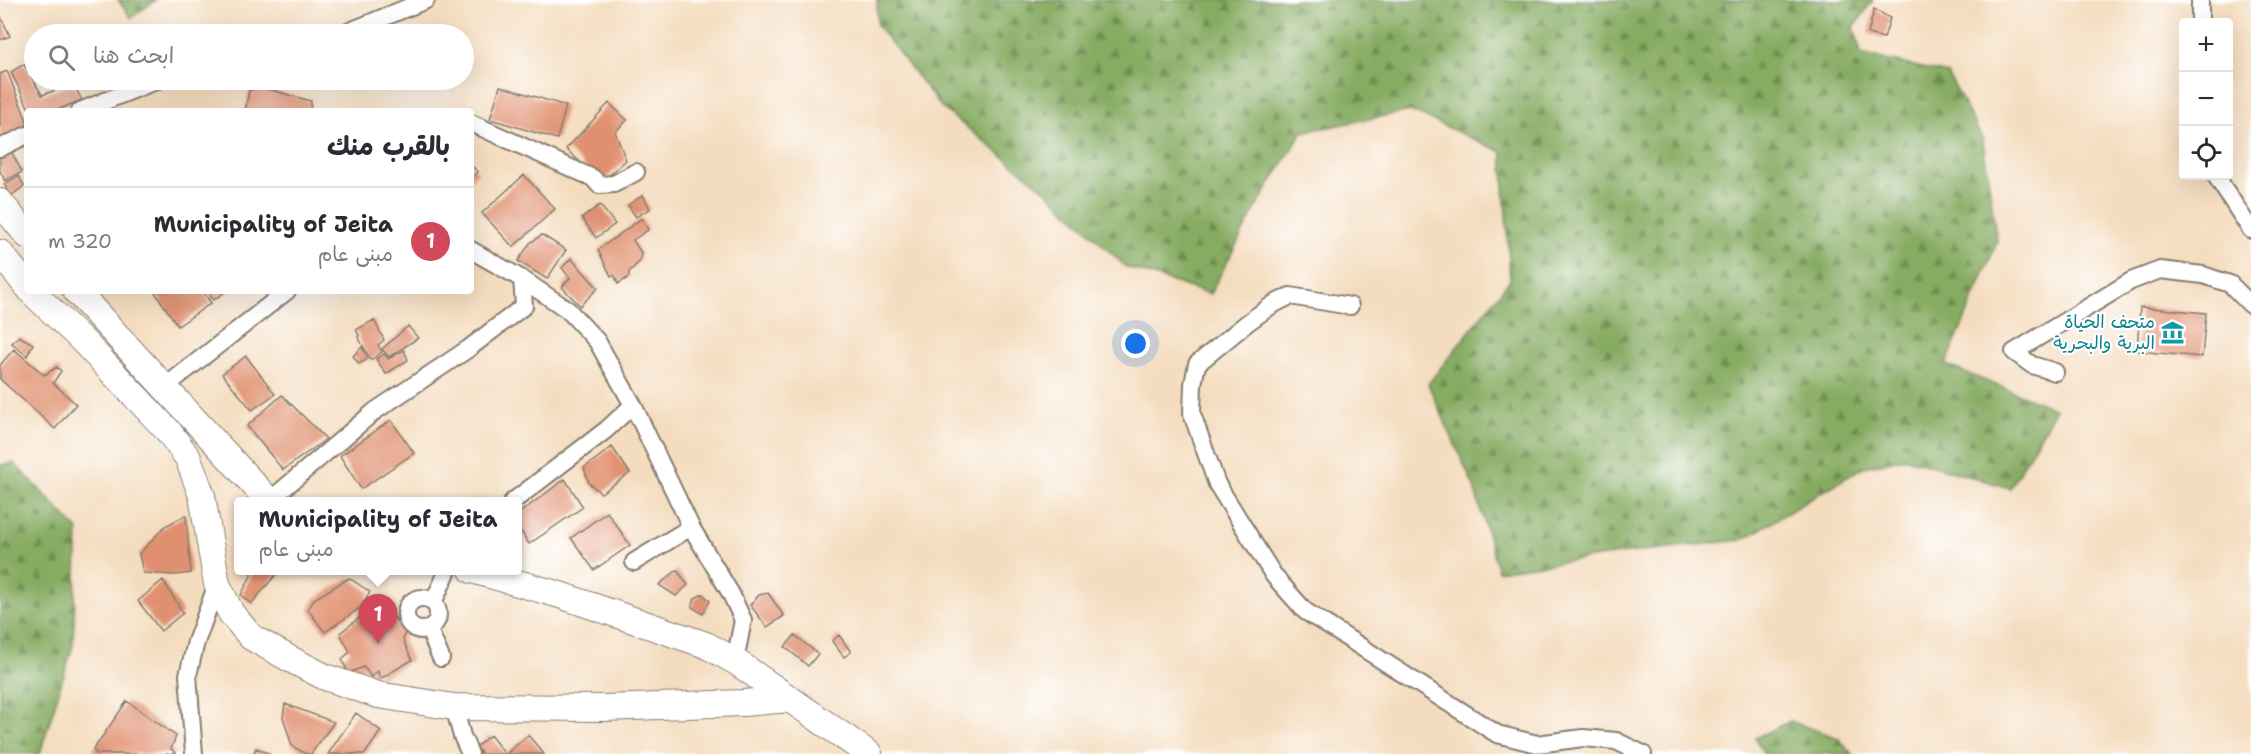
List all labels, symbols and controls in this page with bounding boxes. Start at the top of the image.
map controls [2179,18,2233,180]
button: + [2179,18,2233,72]
search box [24,24,474,90]
icon: search [45,41,78,74]
text: ابحث هنا [93,41,174,70]
button: − [2179,72,2233,126]
button: locate [2179,126,2233,180]
text: بالقرب منك [327,128,450,163]
text: Municipality of Jeita [154,210,393,239]
text: 320 m [48,228,112,254]
text: 1 [426,228,435,254]
text: مبنى عام [318,241,393,267]
place label: متحف الحياة البرية والبحرية [2053,310,2155,355]
museum icon: متحف الحياة البرية والبحرية [2160,319,2186,345]
your location [1121,329,1150,358]
popup [234,497,522,575]
text: Municipality of Jeita [258,505,498,534]
text: مبنى عام [258,536,334,562]
pin: 1 [358,594,398,644]

